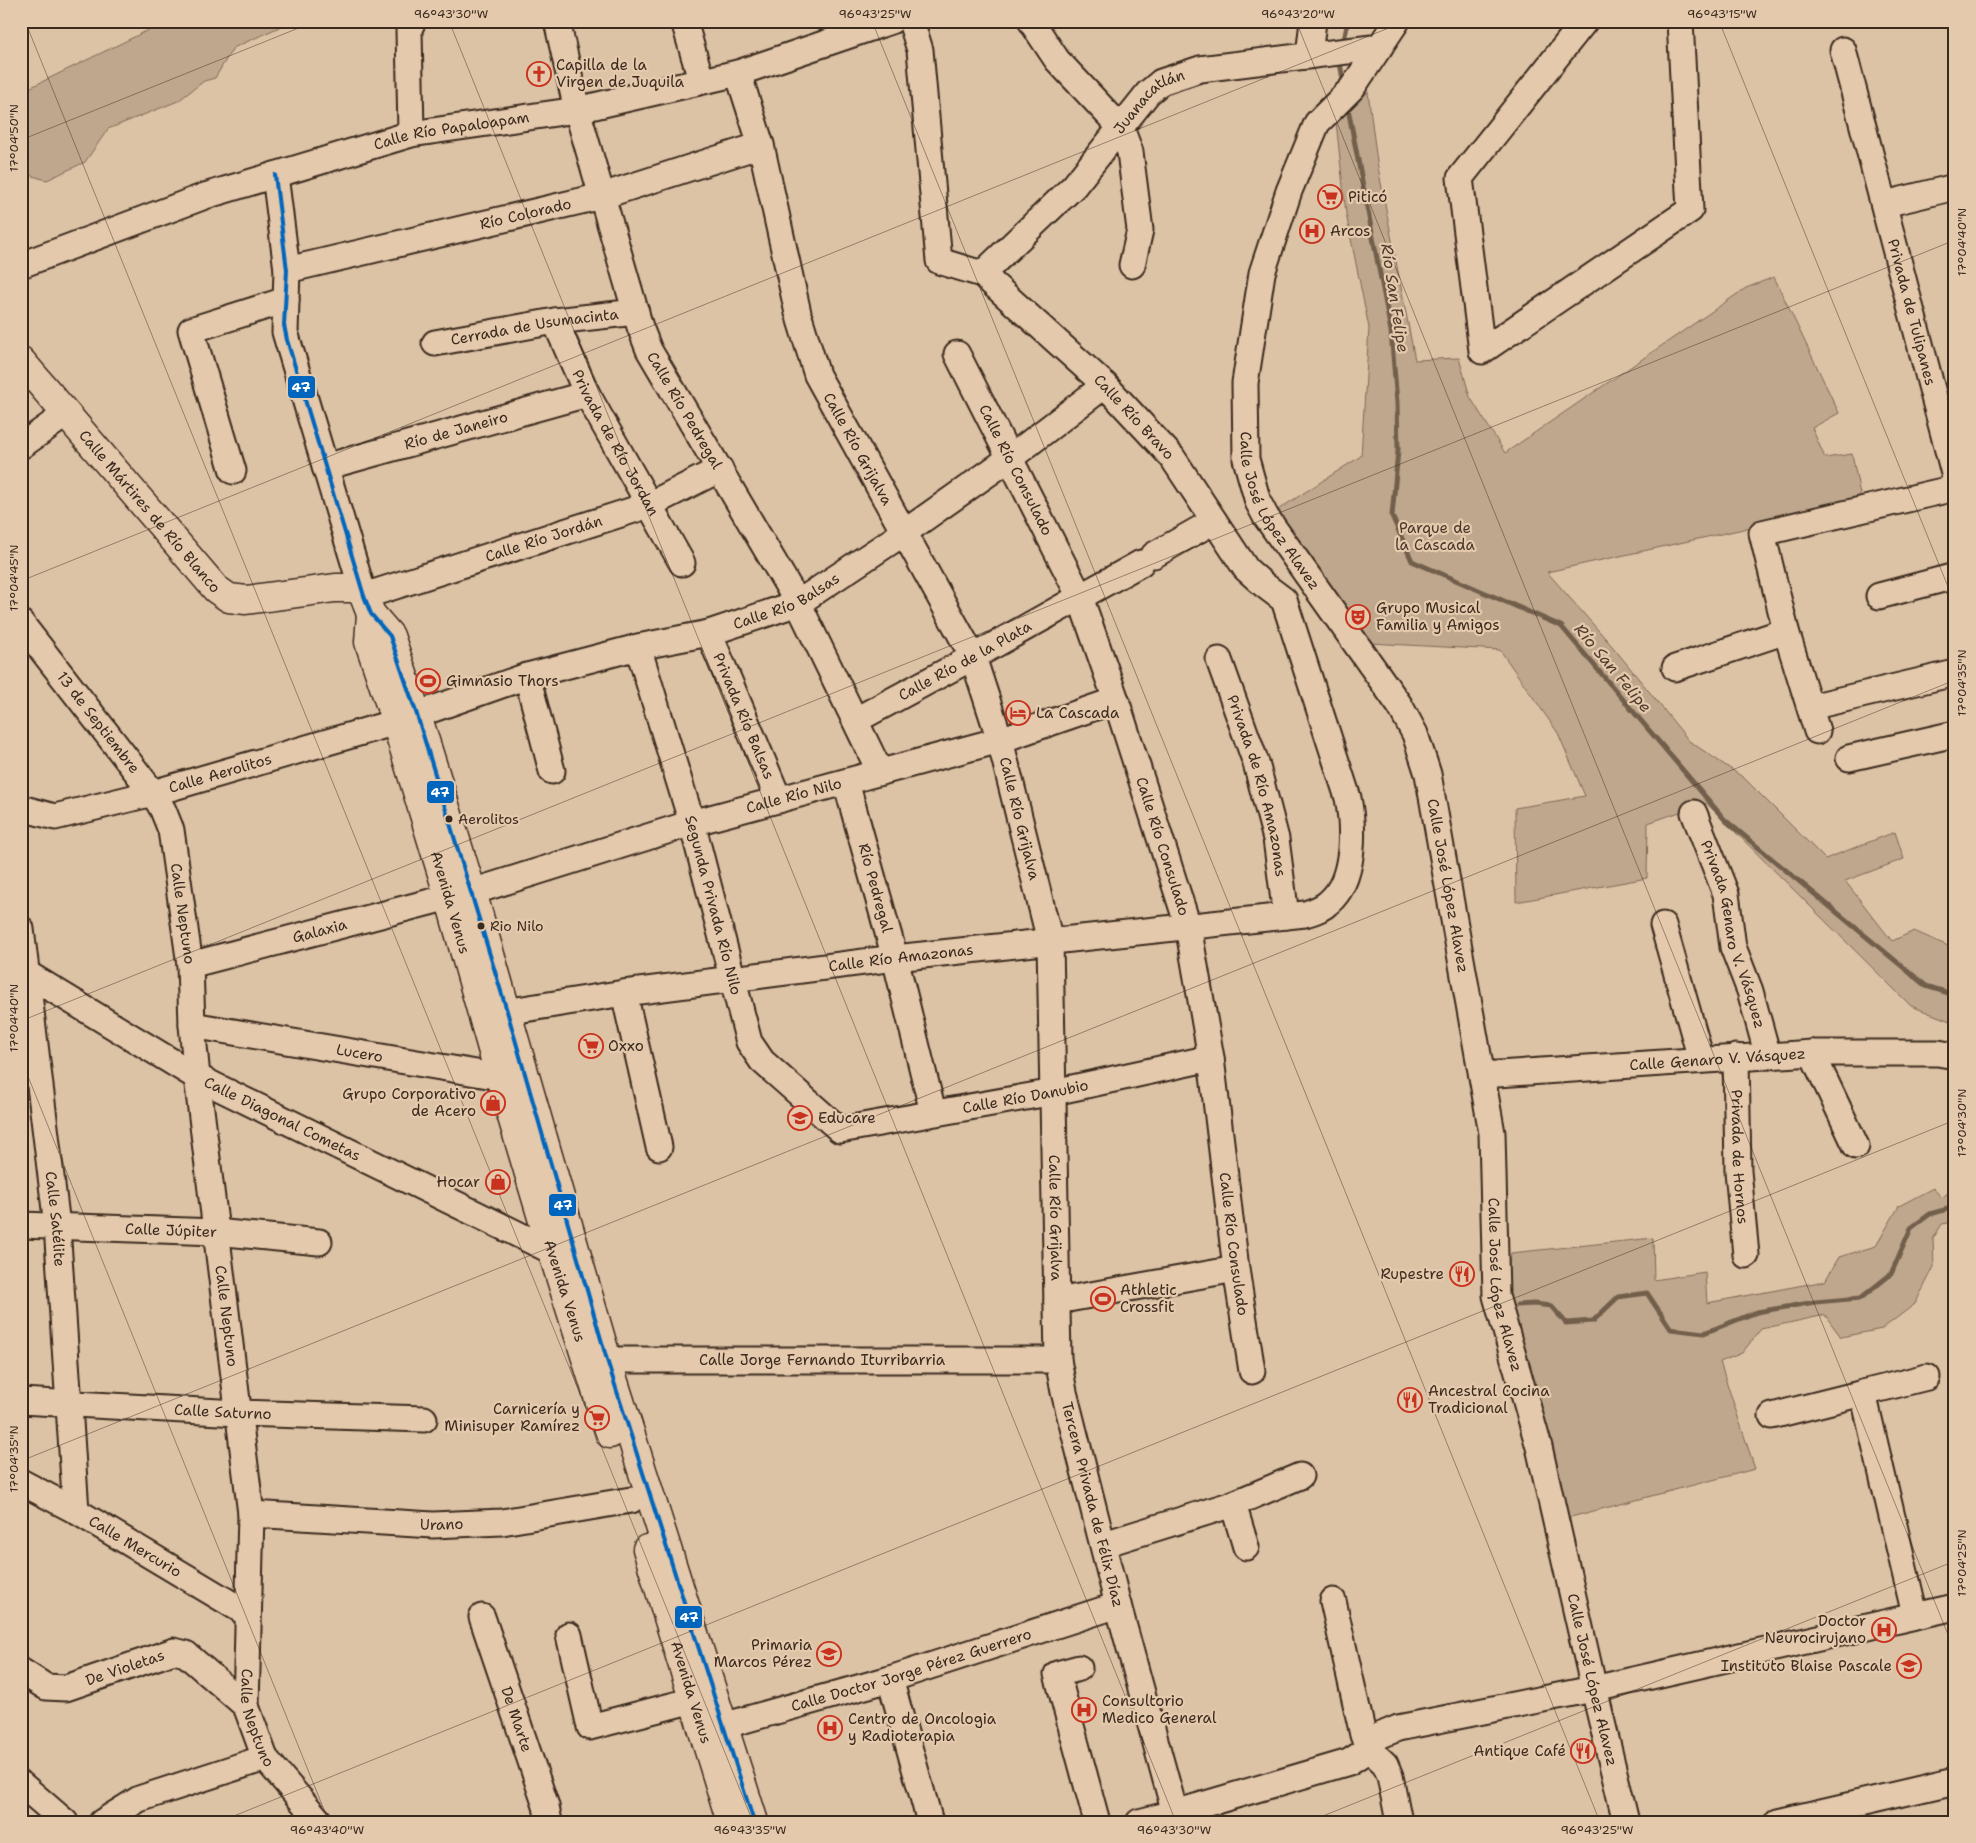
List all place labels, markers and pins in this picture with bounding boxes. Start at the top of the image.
place label: Capilla de la Virgen de Juquila [556,55,685,92]
church icon: Capilla de la Virgen de Juquila [526,61,552,87]
supermarket icon: Piticó [1317,184,1343,210]
place label: Piticó [1348,187,1387,207]
hospital icon: Arcos [1299,218,1325,244]
place label: Arcos [1330,221,1371,241]
place label: Grupo Musical Familia y Amigos [1376,598,1500,635]
theatre icon: Grupo Musical Familia y Amigos [1345,604,1371,630]
sports icon: Gimnasio Thors [415,668,441,694]
place label: Gimnasio Thors [446,671,559,691]
hotel icon: La Cascada [1005,700,1031,726]
place label: La Cascada [1036,703,1120,723]
place label: Aerolitos [458,810,519,828]
marker: Aerolitos [444,814,454,824]
place label: Rio Nilo [490,917,544,935]
marker: Rio Nilo [476,921,486,931]
supermarket icon: Oxxo [578,1033,604,1059]
place label: Oxxo [608,1036,644,1056]
place label: Grupo Corporativo de Acero [342,1084,476,1121]
shop icon: Grupo Corporativo de Acero [480,1090,506,1116]
school or university icon: Educare [787,1105,813,1131]
place label: Educare [818,1108,876,1128]
shop icon: Hocar [485,1169,511,1195]
place label: Hocar [437,1172,480,1192]
restaurant icon: Rupestre [1449,1261,1475,1287]
place label: Rupestre [1380,1264,1444,1284]
place label: Athletic Crossfit [1120,1280,1177,1317]
sports icon: Athletic Crossfit [1090,1286,1116,1312]
place label: Ancestral Cocina Tradicional [1428,1381,1550,1418]
restaurant icon: Ancestral Cocina Tradicional [1397,1387,1423,1413]
place label: Carnicería y Minisuper Ramírez [444,1399,580,1436]
supermarket icon: Carnicería y Minisuper Ramírez [584,1405,610,1431]
place label: Doctor Neurocirujano [1765,1611,1866,1648]
hospital icon: Doctor Neurocirujano [1871,1617,1897,1643]
place label: Primaria Marcos Pérez [714,1635,813,1672]
school or university icon: Primaria Marcos Pérez [816,1641,842,1667]
school or university icon: Instituto Blaise Pascale [1896,1653,1922,1679]
place label: Instituto Blaise Pascale [1721,1656,1892,1676]
place label: Consultorio Medico General [1102,1691,1217,1728]
hospital icon: Consultorio Medico General [1071,1697,1097,1723]
place label: Centro de Oncologia y Radioterapia [848,1709,997,1746]
hospital icon: Centro de Oncologia y Radioterapia [817,1715,843,1741]
restaurant icon: Antique Café [1570,1738,1596,1764]
place label: Antique Café [1473,1741,1566,1761]

